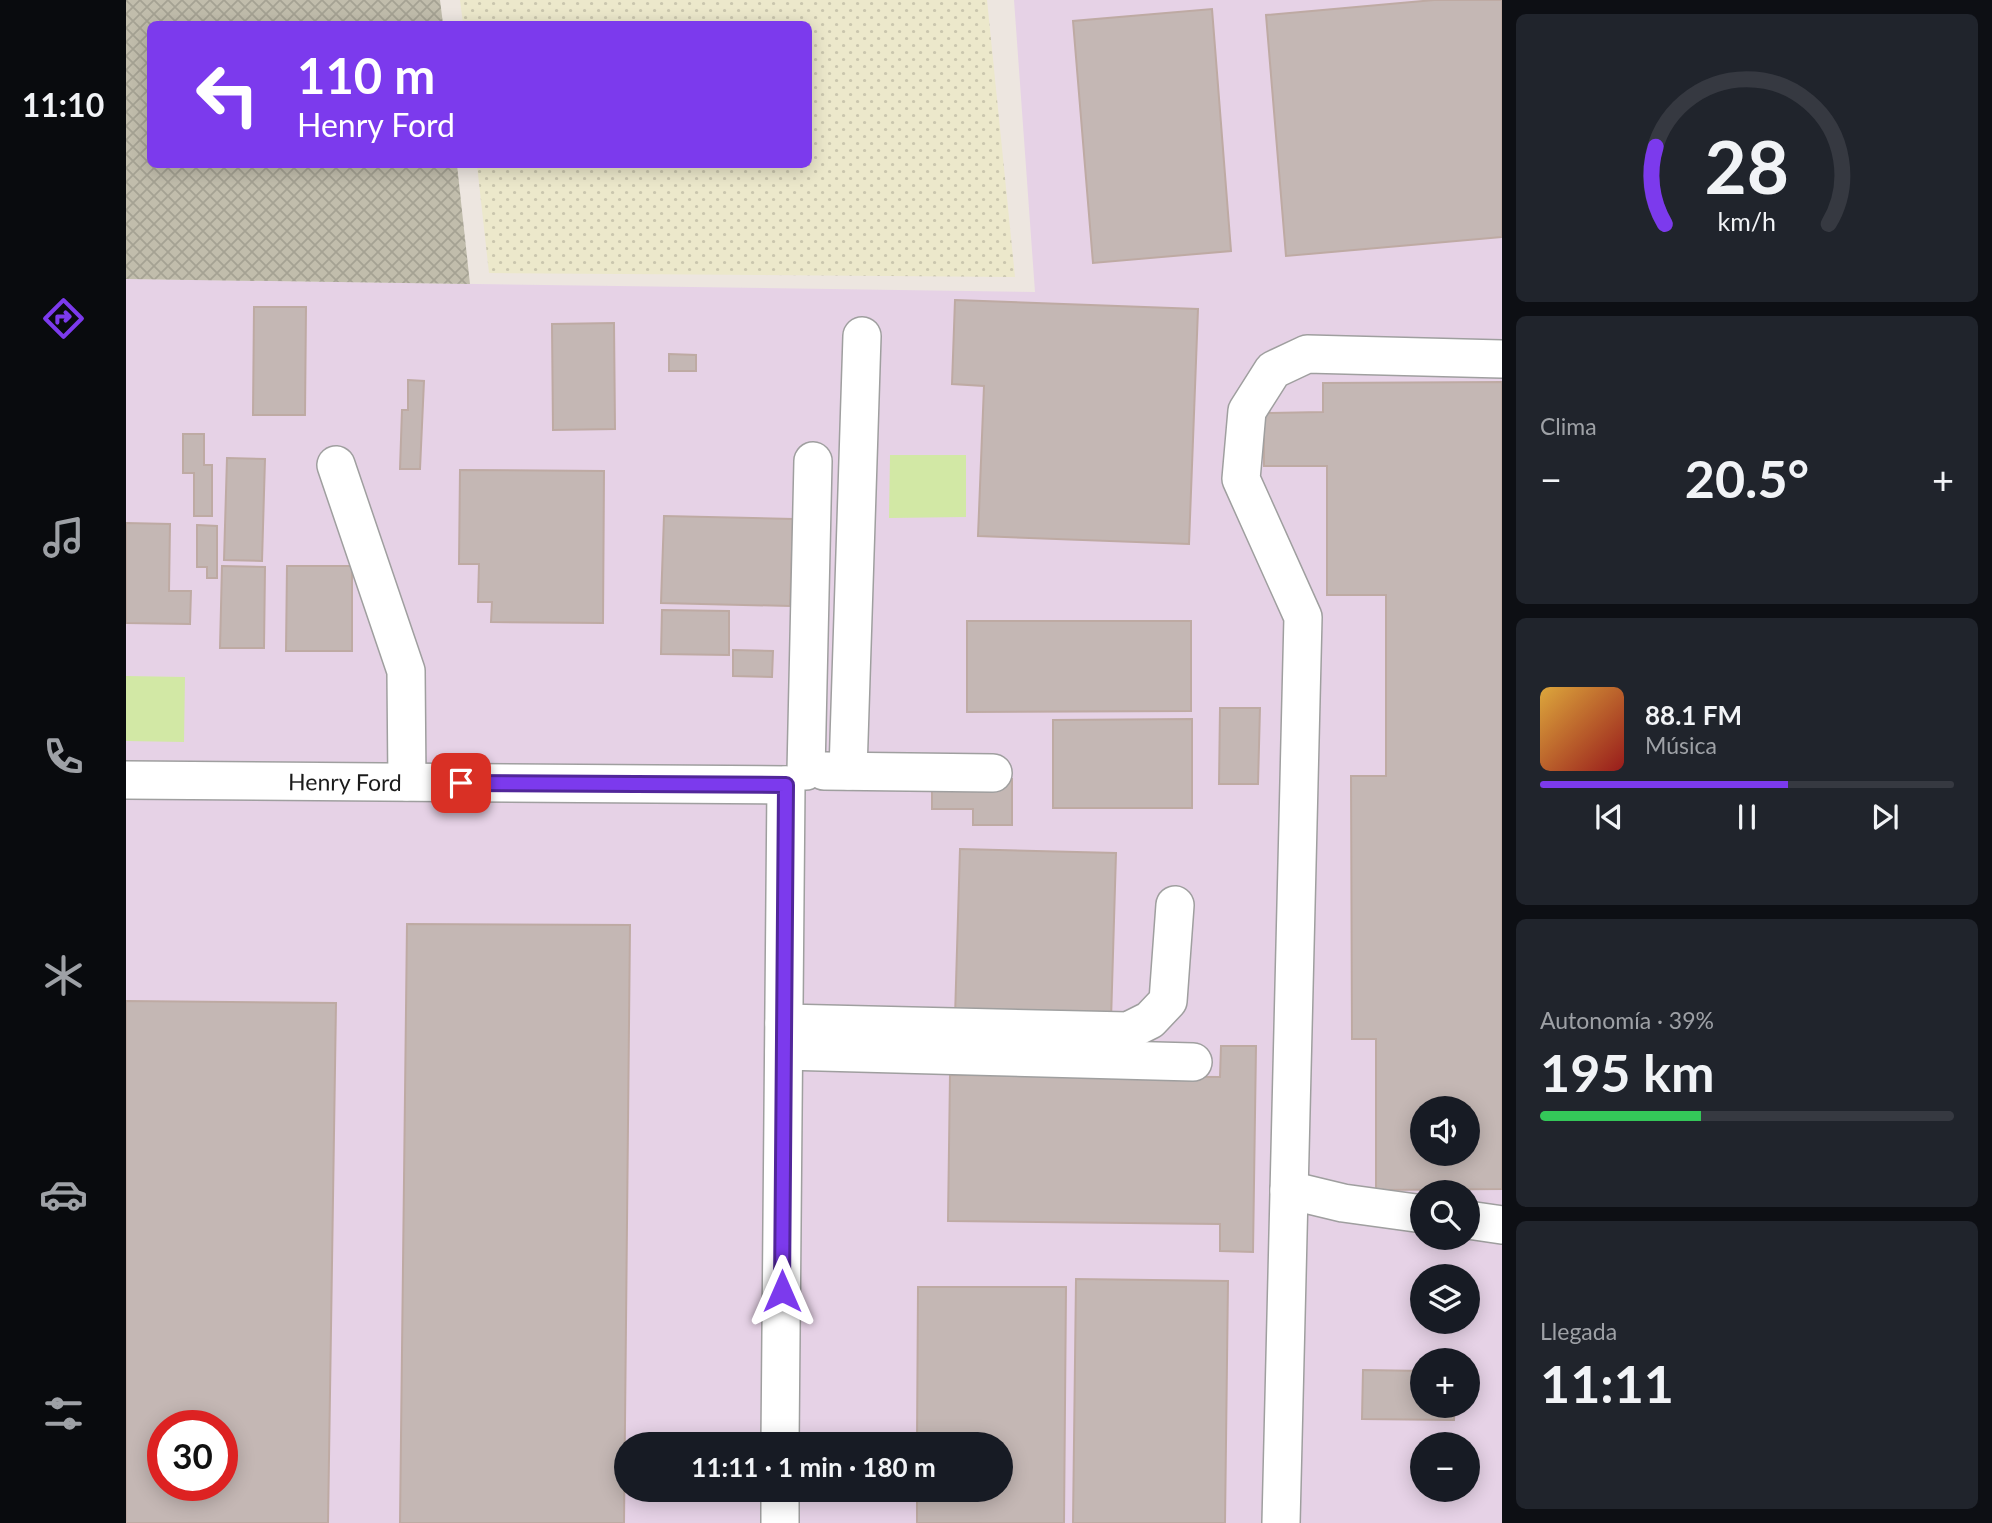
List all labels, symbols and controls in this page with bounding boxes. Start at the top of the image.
text: 110 m [297,46,435,104]
icon: left [182,49,273,140]
text: 11:10 [22,85,104,124]
text: Henry Ford [297,105,455,144]
text: 28 [1705,122,1789,210]
text: km/h [1718,206,1776,236]
icon: directions [39,294,88,343]
text: Clima [1540,412,1597,440]
text: 20.5° [1685,447,1809,509]
text: − [1540,456,1562,502]
text: + [1932,456,1954,502]
icon: music [39,513,88,562]
text: 88.1 FM [1645,699,1742,731]
text: Música [1645,731,1717,759]
icon: phone [39,732,88,781]
pin [431,753,491,813]
icon: arrive [442,764,480,802]
street label: Henry Ford [288,767,402,796]
icon: previous [1590,798,1628,836]
icon: pause [1728,798,1766,836]
icon: next [1866,798,1904,836]
icon: climate [39,951,88,1000]
text: Autonomía · 39% [1540,1006,1714,1034]
text: 195 km [1540,1041,1714,1103]
map controls [1410,1096,1480,1502]
button: sound [1410,1096,1480,1166]
icon: car [39,1170,88,1219]
button: search [1410,1180,1480,1250]
position arrow [745,1254,819,1328]
button: layers [1410,1264,1480,1334]
text: Llegada [1540,1317,1617,1345]
button: + [1410,1348,1480,1418]
text: 11:11 [1540,1352,1674,1414]
icon: filters [39,1389,88,1438]
speed limit sign: 30 [147,1410,238,1501]
button: − [1410,1432,1480,1502]
text: 11:11 · 1 min · 180 m [691,1451,936,1483]

